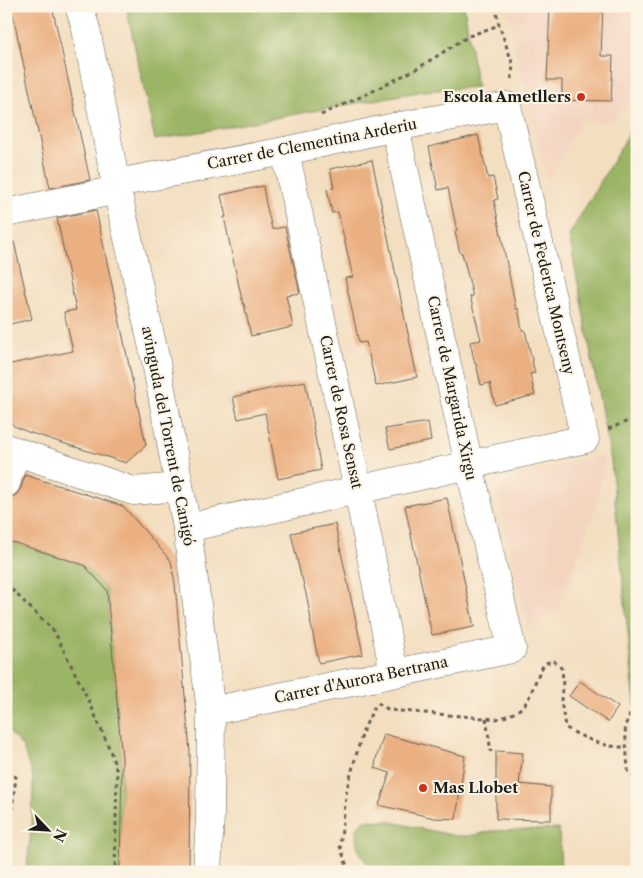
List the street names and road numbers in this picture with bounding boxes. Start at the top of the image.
street label: Carrer de Clementina Arderiu [205,114,418,173]
street label: Carrer de Federica Montseny [514,169,579,377]
street label: Carrer de Margarida Xirgu [424,294,481,482]
street label: avinguda del Torrent de Canigó [138,324,199,548]
street label: Carrer de Rosa Sensat [316,333,367,491]
street label: Carrer d'Aurora Bertrana [272,652,450,707]

